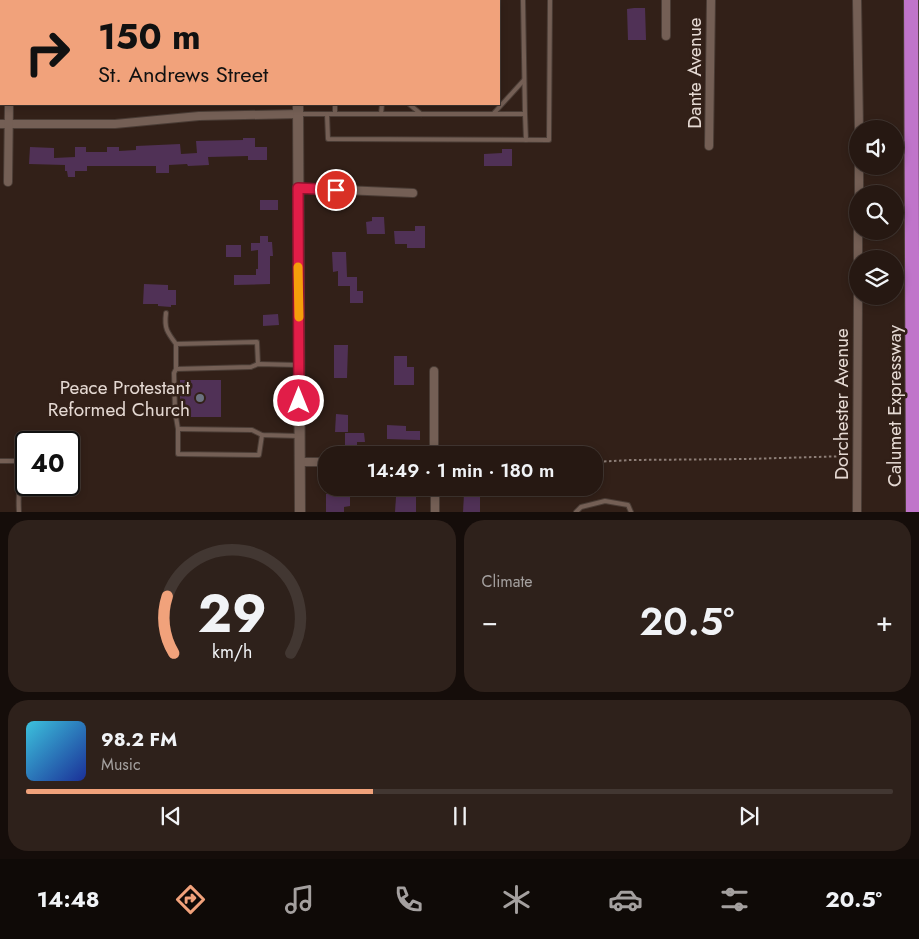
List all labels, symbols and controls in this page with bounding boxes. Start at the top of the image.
text: 150 m [98,12,201,62]
street label: Dante Avenue [681,17,708,129]
icon: right [15,20,80,85]
text: St. Andrews Street [98,58,268,90]
map controls [849,120,904,305]
button: sound [849,120,904,175]
pin [315,169,357,211]
icon: arrive [322,176,350,204]
button: search [849,185,904,240]
button: layers [849,250,904,305]
street label: Calumet Expressway [881,324,908,487]
street label: Dorchester Avenue [828,328,855,480]
place label: Peace Protestant Reformed Church [48,374,190,423]
position arrow [272,374,324,426]
marker: Peace Protestant Reformed Church [194,392,206,404]
speed limit sign: 40 [15,431,80,496]
text: 14:49 · 1 min · 180 m [367,457,554,484]
text: Climate [482,570,533,593]
text: 29 [197,576,266,652]
text: 20.5° [639,594,734,649]
text: − [482,601,498,642]
text: + [876,601,893,642]
text: km/h [212,639,252,665]
text: 98.2 FM [101,726,177,753]
text: Music [101,753,141,776]
icon: previous [157,802,185,830]
icon: pause [446,802,474,830]
icon: next [735,802,763,830]
icon: directions [173,882,208,917]
icon: music [282,882,317,917]
icon: phone [391,882,426,917]
icon: climate [499,882,534,917]
icon: car [608,882,643,917]
icon: filters [717,882,752,917]
text: 14:48 [37,883,100,915]
text: 20.5° [825,883,882,915]

